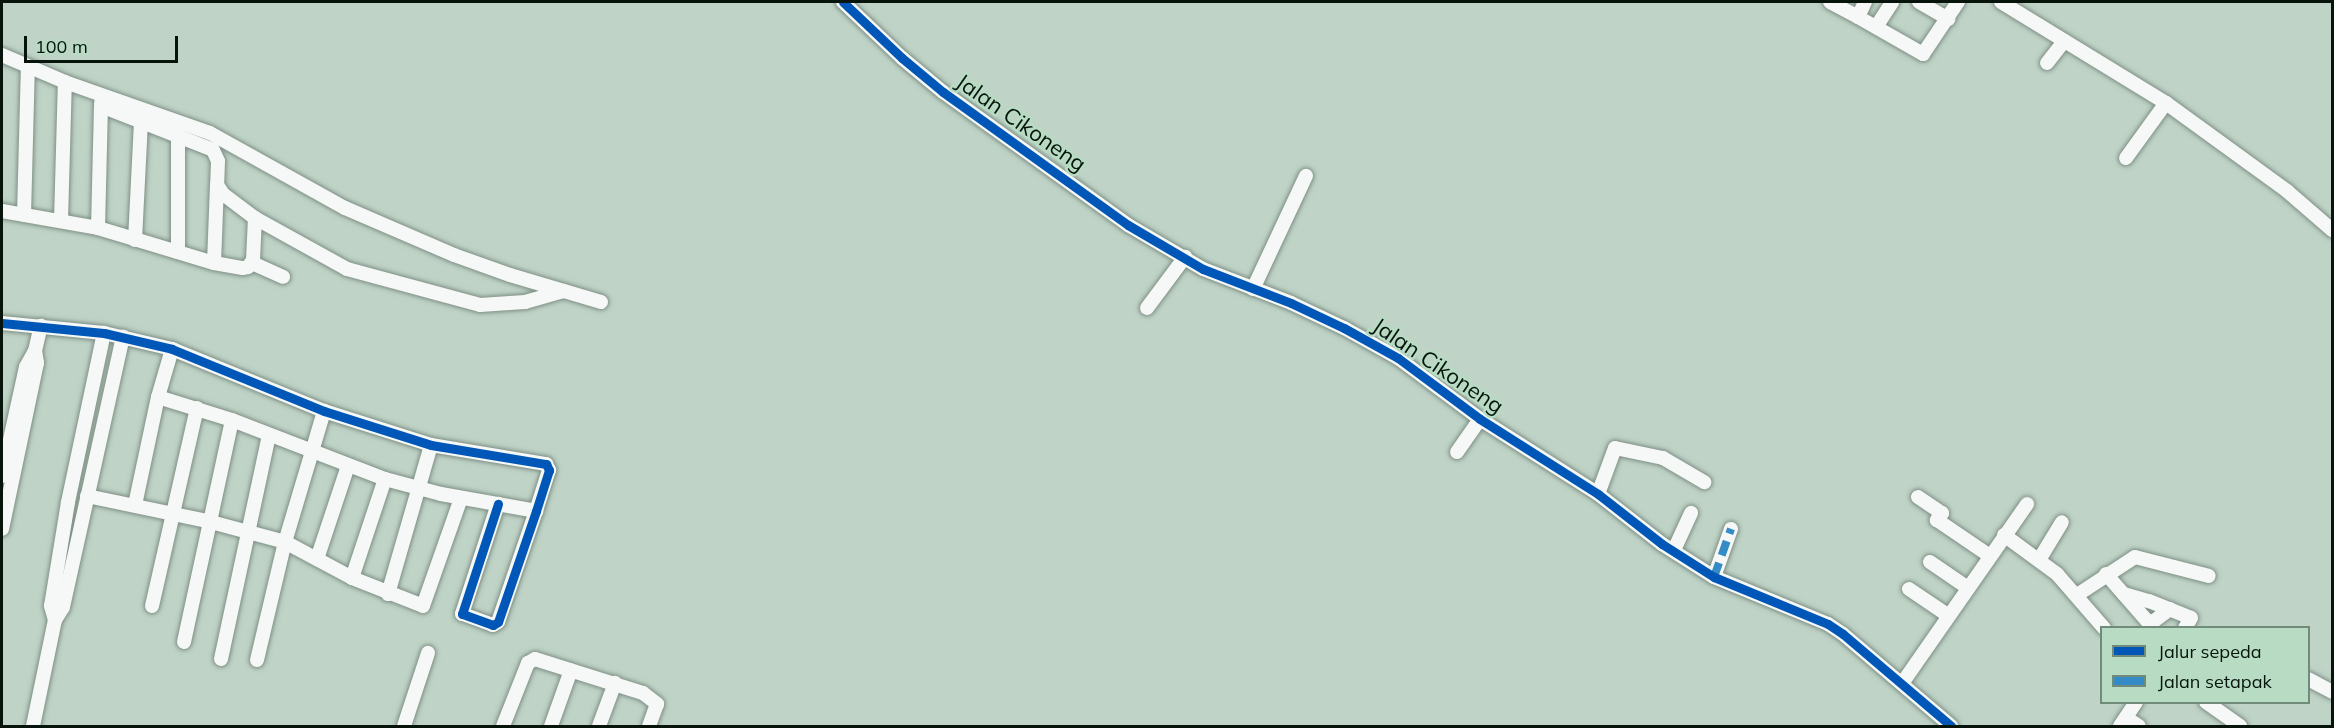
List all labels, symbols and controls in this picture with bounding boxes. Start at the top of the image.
scale bar [27,24,182,62]
text: 100 m [35,35,88,58]
street label: Jalan Cikoneng [951,68,1091,178]
street label: Jalan Cikoneng [1367,312,1509,420]
legend [2100,626,2310,704]
text: Jalur sepeda [2158,640,2262,663]
text: Jalan setapak [2158,670,2272,693]

